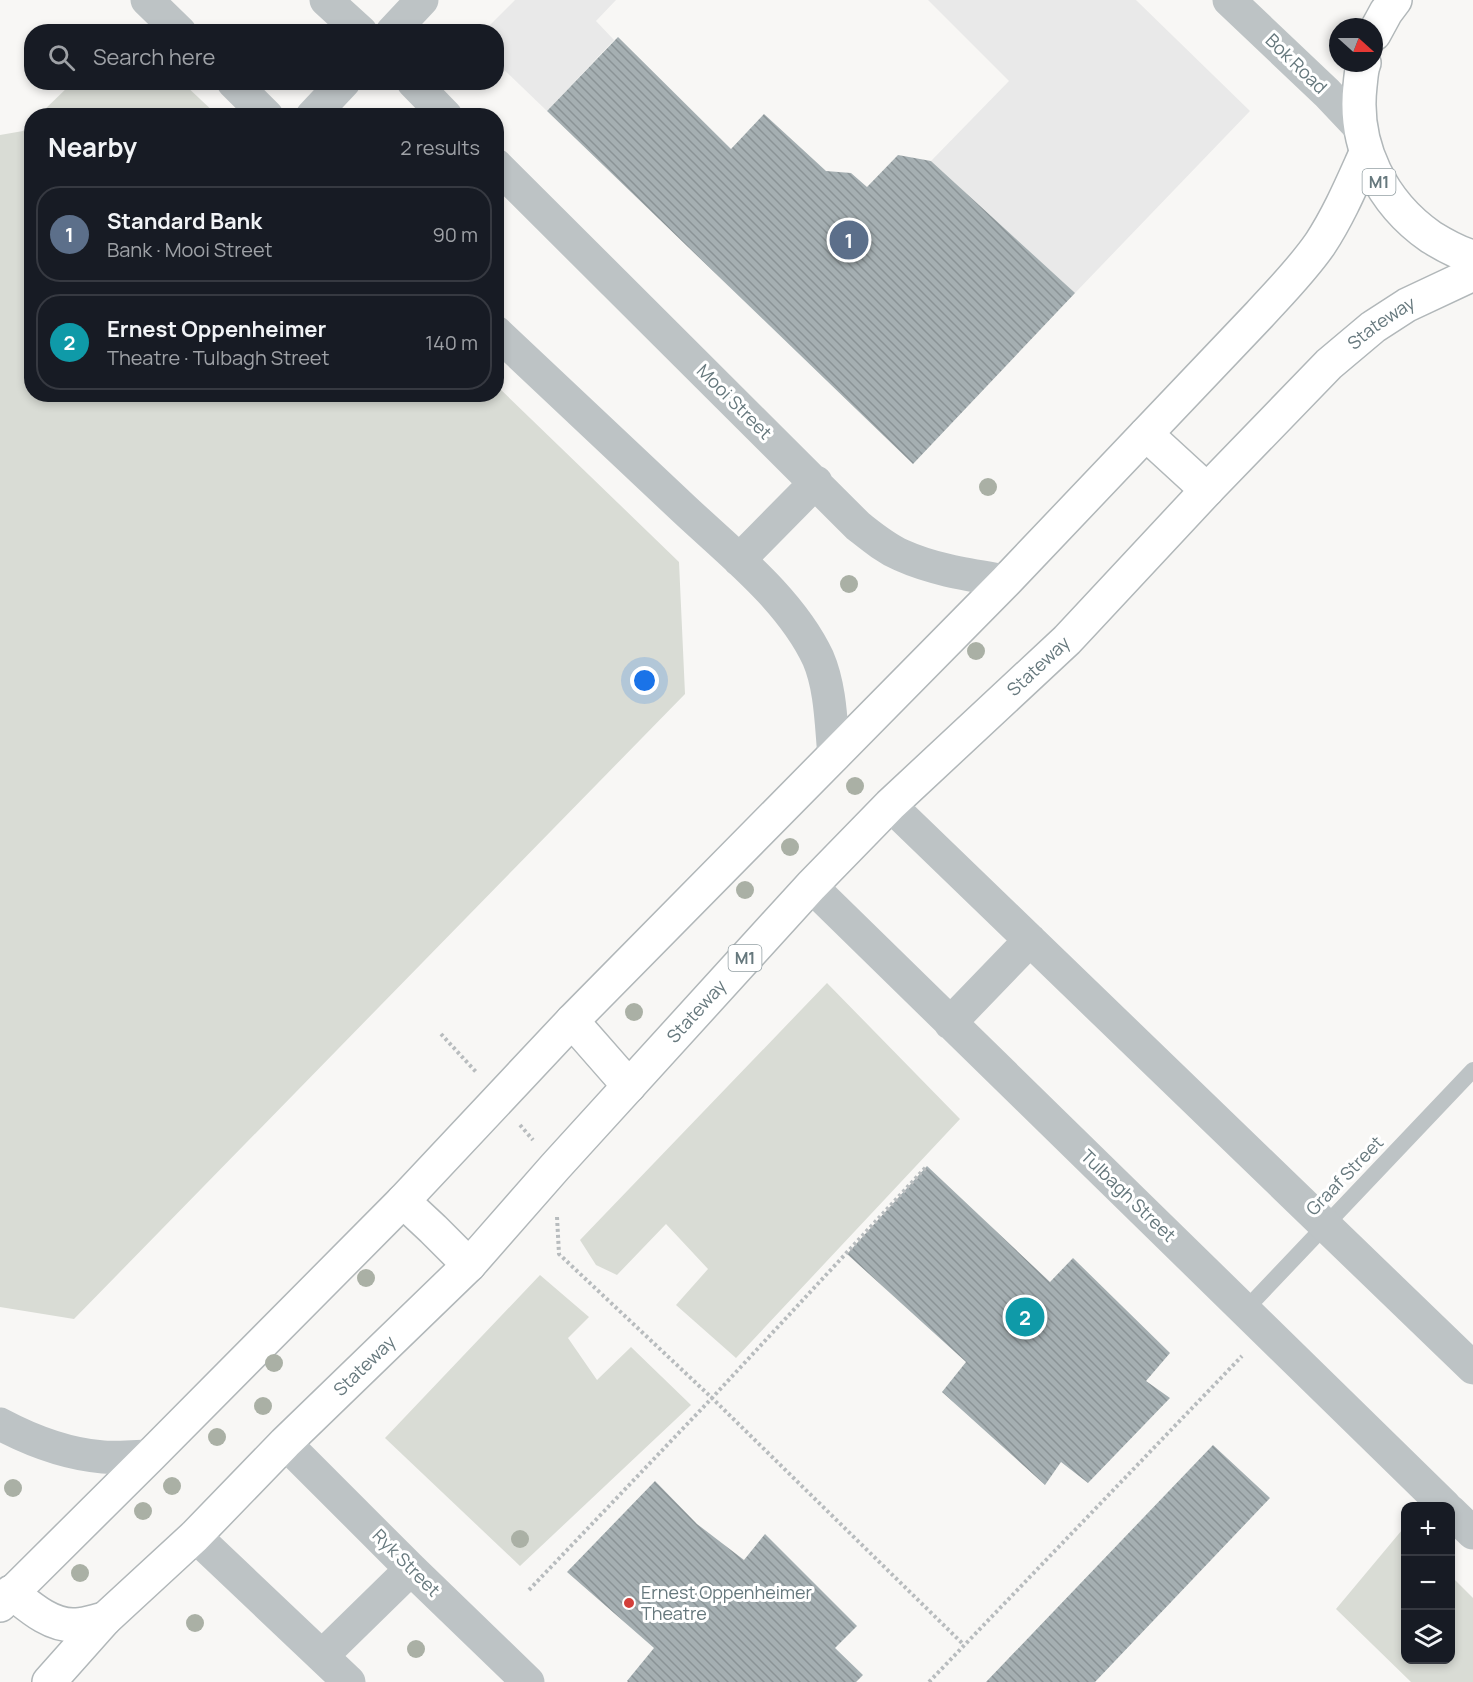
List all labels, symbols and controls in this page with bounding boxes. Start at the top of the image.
north arrow [1329,18,1383,72]
search box [24,24,504,90]
street label: Bok Road [1261,28,1333,99]
icon: search [45,41,78,74]
text: Search here [93,42,215,72]
text: Nearby [48,129,137,165]
text: 2 results [400,134,480,161]
road number: M1 [1362,169,1396,195]
text: Standard Bank [107,206,262,236]
pin: 1 [830,218,868,262]
text: 1 [65,221,74,248]
text: 90 m [432,221,478,248]
text: Bank · Mooi Street [107,236,273,263]
street label: Stateway [1342,290,1419,354]
text: Ernest Oppenheimer [107,314,326,344]
text: 2 [64,329,75,356]
text: 140 m [425,329,478,356]
text: Theatre · Tulbagh Street [107,344,330,371]
street label: Mooi Street [692,358,778,444]
street label: Stateway [1001,630,1075,701]
your location [630,666,659,695]
road number: M1 [728,945,762,971]
street label: Stateway [661,974,731,1048]
street label: Graaf Street [1300,1130,1388,1220]
street label: Tulbagh Street [1076,1144,1181,1247]
pin: 2 [1006,1294,1044,1340]
street label: Stateway [328,1329,401,1401]
map controls [1401,1502,1455,1664]
button: + [1401,1502,1455,1556]
street label: Ryk Street [368,1523,446,1601]
button: − [1401,1556,1455,1610]
place label: Ernest Oppenheimer Theatre [641,1580,813,1625]
marker: Ernest Oppenheimer Theatre [622,1596,636,1610]
button: layers [1401,1610,1455,1664]

